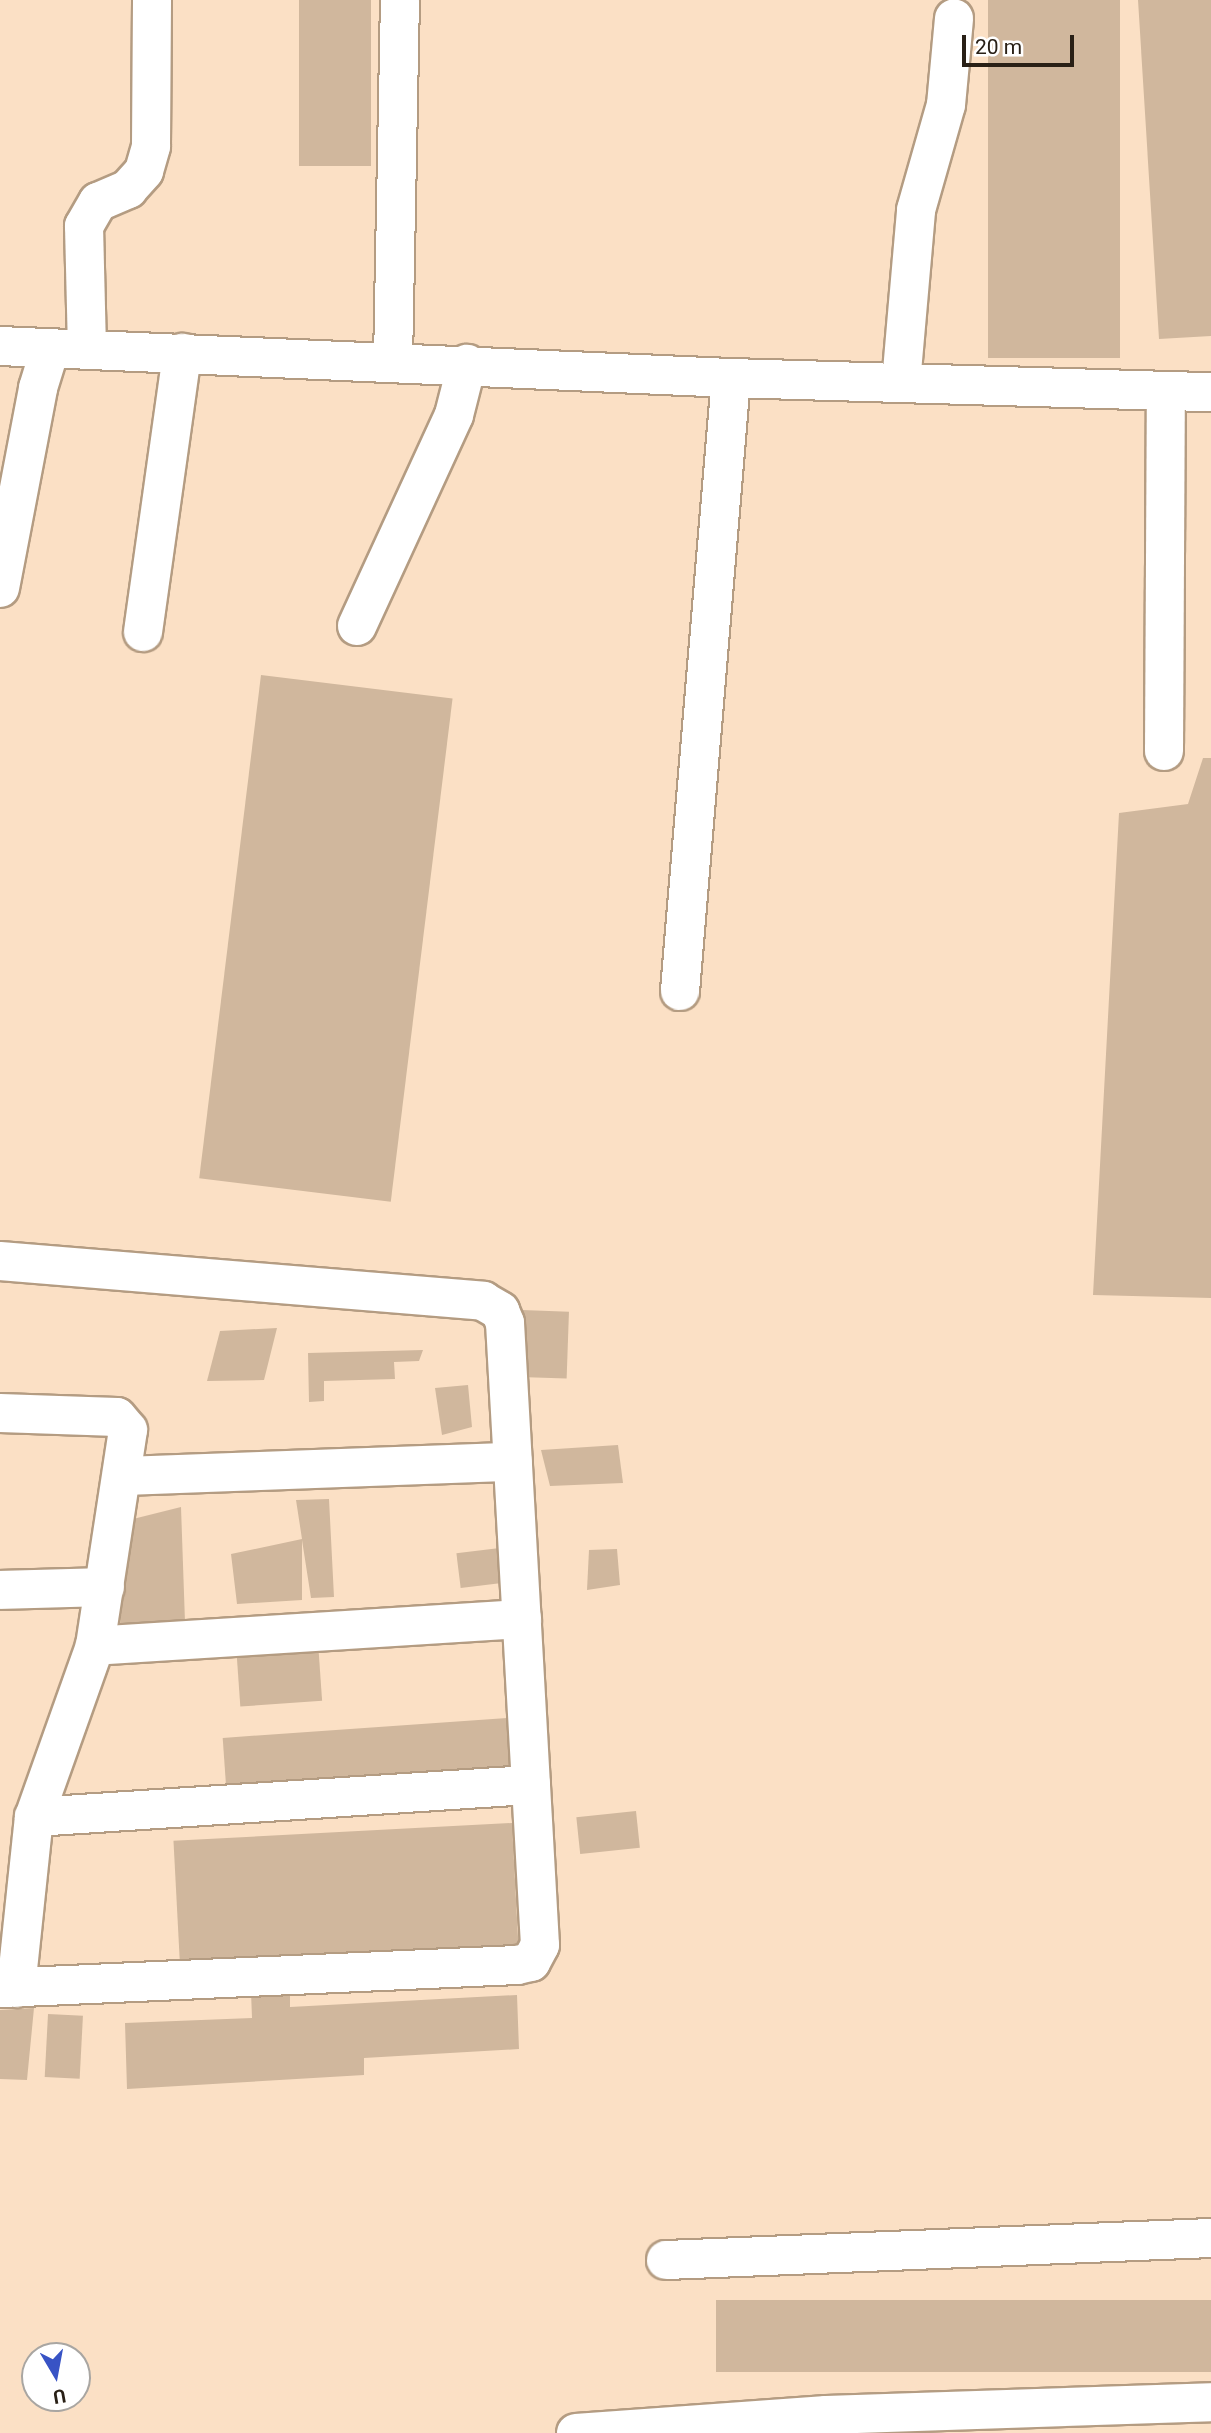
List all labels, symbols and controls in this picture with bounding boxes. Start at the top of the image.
scale bar [966,21,1078,65]
text: 20 m [975,35,1022,59]
north arrow [21,2342,91,2412]
text: U [51,2384,68,2409]

